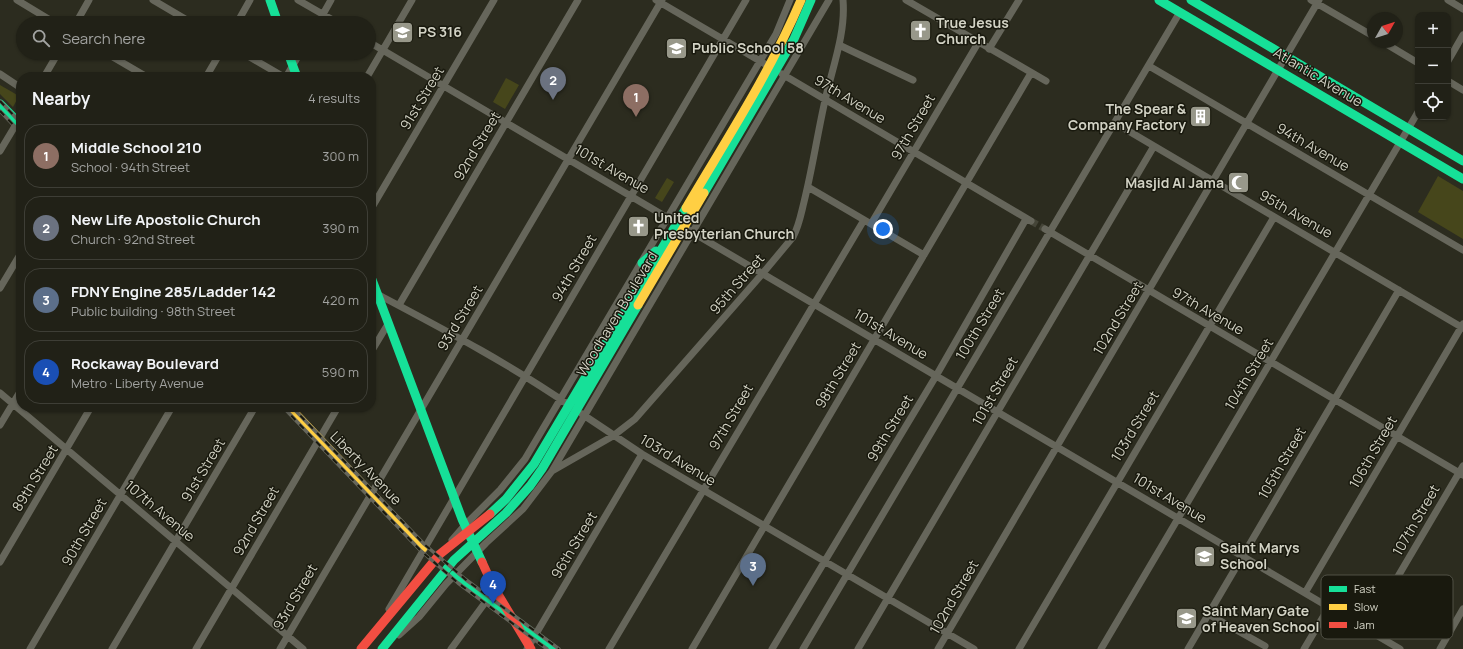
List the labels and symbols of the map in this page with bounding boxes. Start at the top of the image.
north arrow [1367,12,1403,48]
place label: True Jesus Church [936,13,1009,48]
church icon: True Jesus Church [908,18,934,44]
school or university icon: PS 316 [390,19,416,45]
place label: PS 316 [418,22,462,41]
school or university icon: Public School 58 [663,35,689,61]
place label: Public School 58 [692,38,804,57]
street label: Atlantic Avenue [1270,42,1366,111]
street label: 91st Street [395,62,448,133]
pin: 2 [540,67,566,100]
street label: 97th Avenue [811,70,890,127]
pin: 1 [623,84,649,117]
street label: 97th Street [886,90,939,163]
place label: The Spear & Company Factory [1068,99,1187,134]
building icon: The Spear & Company Factory [1188,104,1214,130]
street label: 92nd Street [449,107,505,184]
street label: 94th Avenue [1273,118,1353,175]
street label: 101st Avenue [571,140,653,198]
mosque icon: Masjid Al Jama [1226,170,1252,196]
place label: Masjid Al Jama [1125,173,1224,192]
street label: 95th Avenue [1256,185,1336,242]
place label: United Presbyterian Church [654,208,794,243]
church icon: United Presbyterian Church [626,213,652,239]
your location [873,219,893,239]
street label: 94th Street [547,230,601,305]
street label: Woodhaven Boulevard [572,248,662,380]
street label: 95th Street [705,249,769,318]
street label: 102nd Street [1088,277,1147,358]
street label: 93rd Street [432,281,487,354]
street label: 97th Avenue [1169,282,1248,339]
street label: 100th Street [951,284,1009,363]
street label: 101st Avenue [851,304,932,363]
street label: 104th Street [1220,334,1278,413]
street label: 98th Street [810,338,865,412]
street label: 101st Street [967,353,1022,429]
street label: 97th Street [704,380,757,453]
street label: 103rd Street [1106,387,1163,464]
street label: 99th Street [862,390,917,465]
street label: 106th Street [1344,412,1401,491]
street label: 105th Street [1253,423,1310,502]
street label: Liberty Avenue [326,427,406,509]
street label: 103rd Avenue [637,429,720,490]
street label: 91st Street [176,434,229,505]
street label: 89th Street [7,441,62,515]
street label: 101st Avenue [1130,468,1211,527]
street label: 107th Avenue [121,476,199,545]
street label: 107th Street [1388,481,1444,559]
street label: 92nd Street [228,482,283,559]
street label: 90th Street [57,494,111,569]
street label: 96th Street [546,507,601,582]
place label: Saint Marys School [1220,538,1300,573]
school or university icon: Saint Marys School [1192,543,1218,569]
pin: 3 [740,553,766,586]
street label: 102nd Street [925,556,983,637]
street label: 93rd Street [268,560,321,633]
pin: 4 [480,571,506,604]
legend [1321,575,1453,639]
text: Fast [1354,581,1376,596]
text: Slow [1354,599,1379,614]
place label: Saint Mary Gate of Heaven School [1202,601,1319,636]
school or university icon: Saint Mary Gate of Heaven School [1173,606,1199,632]
text: Jam [1354,617,1375,632]

